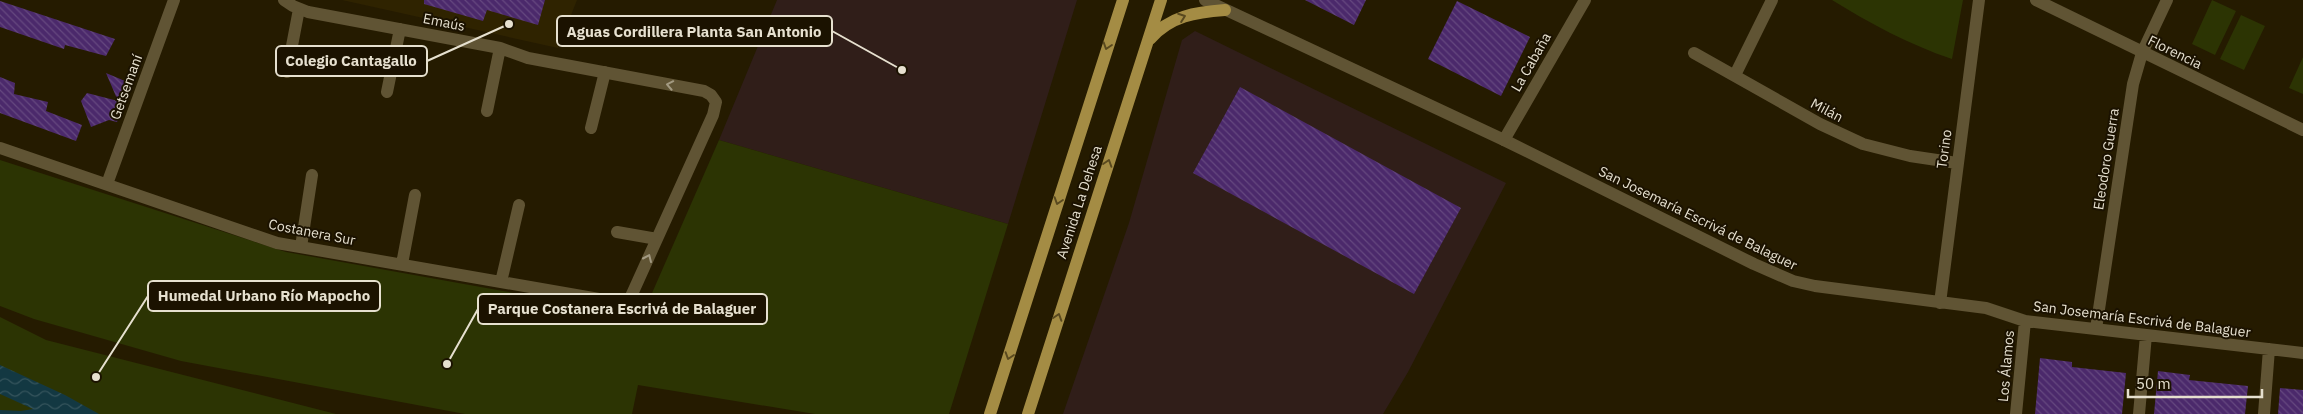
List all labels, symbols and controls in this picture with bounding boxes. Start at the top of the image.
street label: Emaús [421,9,467,35]
one-way arrow [1177,13,1186,23]
callout: Aguas Cordillera Planta San Antonio [557,16,832,46]
text: Aguas Cordillera Planta San Antonio [566,22,822,41]
street label: La Cabaña [1507,29,1555,95]
street label: Florencia [2145,31,2206,73]
one-way arrow [1103,42,1113,50]
callout: Colegio Cantagallo [276,46,427,76]
text: Colegio Cantagallo [285,51,417,70]
street label: Getsemaní [106,52,146,122]
one-way arrow [666,80,675,90]
street label: Milán [1808,94,1846,126]
street label: Eleodoro Guerra [2089,106,2123,211]
street label: Torino [1932,128,1956,170]
street label: Avenida La Dehesa [1052,142,1106,261]
one-way arrow [1102,159,1112,167]
street label: San Josemaría Escrivá de Balaguer [1596,162,1800,274]
one-way arrow [1054,196,1064,205]
street label: Costanera Sur [267,215,357,249]
one-way arrow [642,254,653,263]
callout: Humedal Urbano Río Mapocho [148,281,380,311]
text: Humedal Urbano Río Mapocho [158,286,370,305]
callout: Parque Costanera Escrivá de Balaguer [478,294,767,324]
street label: San Josemaría Escrivá de Balaguer [2032,297,2252,341]
text: Parque Costanera Escrivá de Balaguer [488,299,756,318]
one-way arrow [1052,314,1062,322]
street label: Los Álamos [1993,329,2018,403]
one-way arrow [1004,351,1014,360]
scale bar [2128,366,2262,398]
text: 50 m [2136,374,2171,393]

